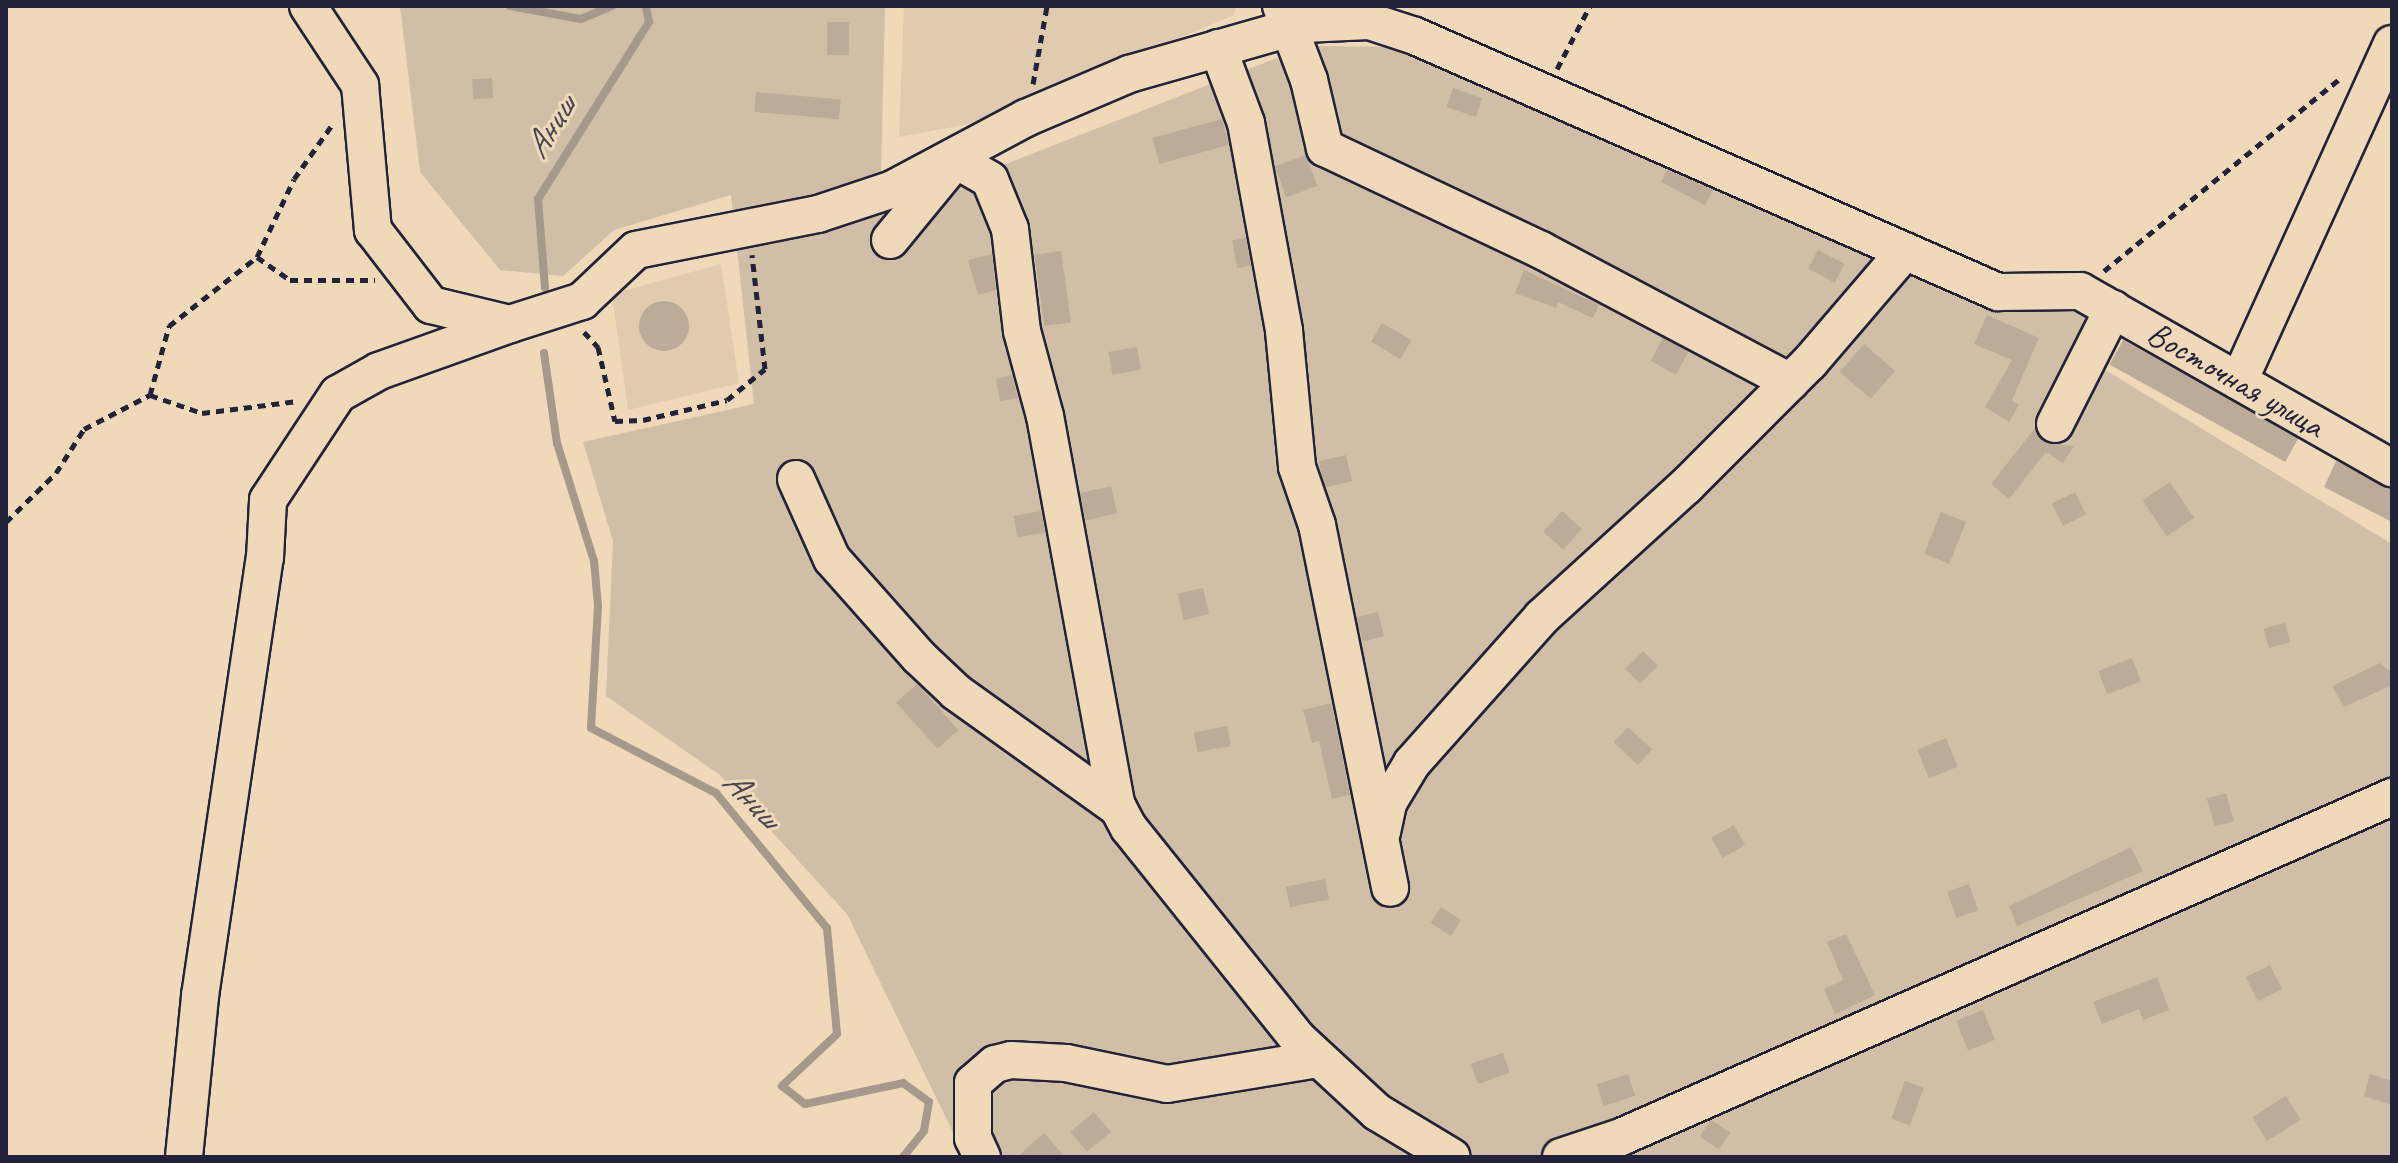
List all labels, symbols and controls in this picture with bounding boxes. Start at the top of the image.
water label: Аниш [514,88,586,166]
street label: Восточная улица [2139,311,2333,447]
water label: Аниш [714,760,790,838]

